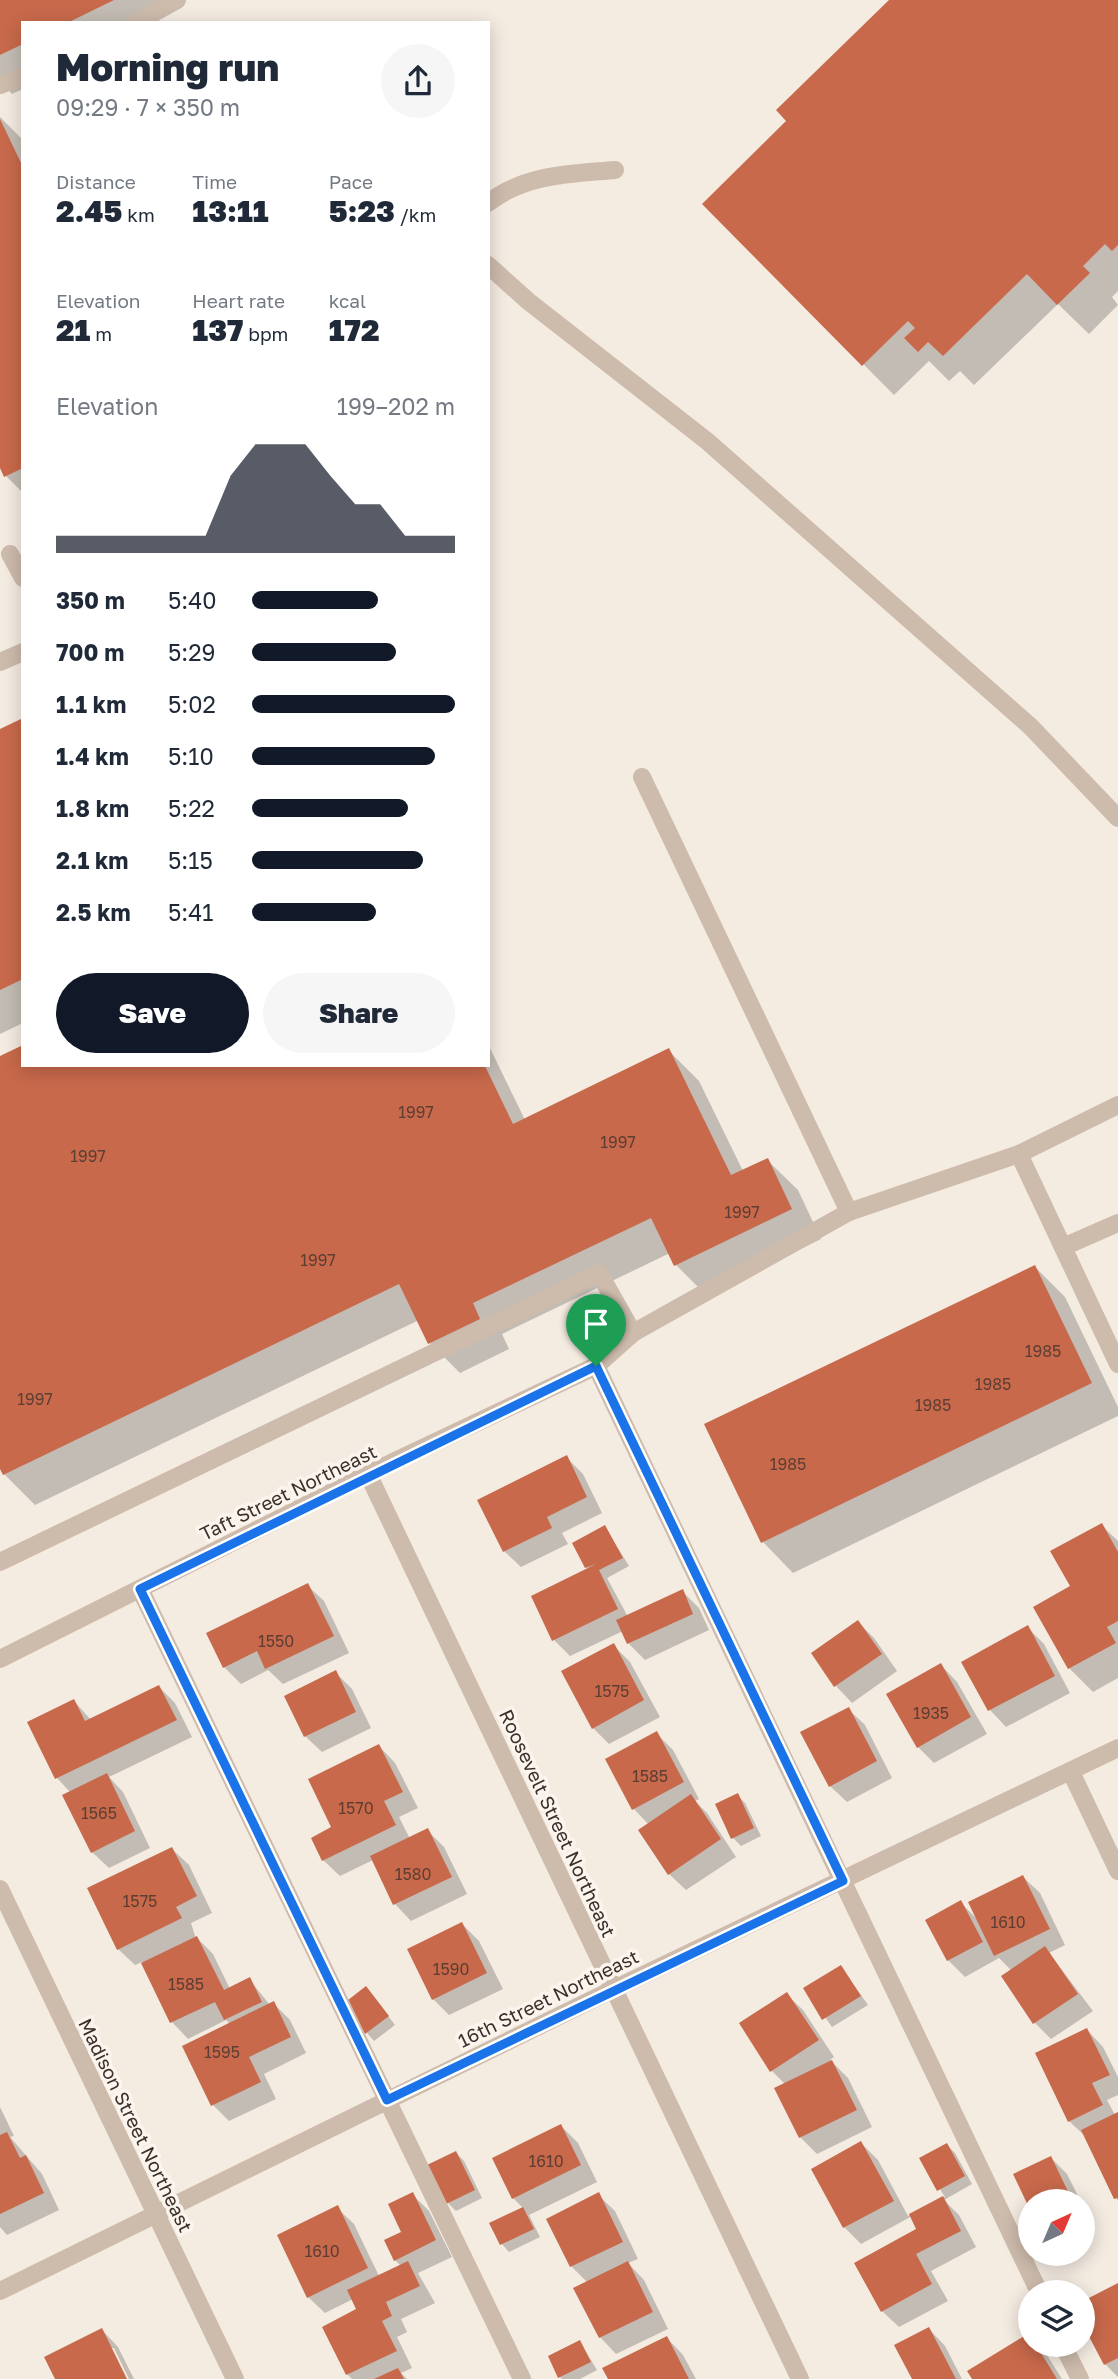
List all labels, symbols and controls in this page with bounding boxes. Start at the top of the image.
text: Morning run [56,44,279,89]
button: share [381,44,455,118]
text: 09:29 · 7 × 350 m [56,93,240,121]
text: Distance [56,170,136,193]
text: Time [192,170,237,193]
text: Pace [329,170,373,193]
text: 2.45 [56,193,122,229]
text: 13:11 [192,193,269,229]
text: 5:23 [329,193,395,229]
text: km [122,203,155,226]
text: /km [395,203,436,226]
text: Elevation [56,289,141,312]
text: Heart rate [192,289,285,312]
text: kcal [329,289,366,312]
text: 21 [56,312,90,348]
text: 137 [192,312,243,348]
text: 172 [329,312,380,348]
text: m [90,322,112,345]
text: bpm [243,322,288,345]
text: Elevation [56,392,158,420]
text: 199–202 m [337,392,455,420]
text: 350 m [56,586,125,614]
text: 5:40 [168,586,217,614]
text: 700 m [56,638,124,666]
text: 5:29 [168,638,216,666]
text: 1.1 km [56,690,126,718]
text: 5:02 [168,690,216,718]
text: 1.4 km [56,742,129,770]
text: 5:10 [168,742,214,770]
text: 1.8 km [56,794,129,822]
text: 5:22 [168,794,215,822]
text: 2.1 km [56,846,128,874]
text: 5:15 [168,846,213,874]
text: 2.5 km [56,898,131,926]
text: 5:41 [168,898,213,926]
button: Save [56,973,249,1053]
button: Share [263,973,455,1053]
house number: 1997 [398,1102,434,1122]
house number: 1997 [600,1132,636,1152]
house number: 1997 [70,1146,106,1166]
house number: 1997 [724,1202,760,1222]
house number: 1997 [300,1250,336,1270]
pin [566,1294,626,1366]
icon: arrive [577,1305,615,1343]
house number: 1985 [1025,1341,1061,1361]
house number: 1985 [975,1374,1011,1394]
house number: 1997 [17,1389,53,1409]
house number: 1985 [915,1395,951,1415]
street label: Taft Street Northeast [196,1439,380,1545]
house number: 1985 [770,1454,806,1474]
house number: 1550 [258,1631,294,1651]
house number: 1575 [595,1681,629,1701]
house number: 1935 [913,1703,949,1723]
street label: Roosevelt Street Northeast [495,1705,621,1941]
house number: 1585 [632,1766,668,1786]
house number: 1570 [338,1798,374,1818]
house number: 1565 [81,1803,117,1823]
house number: 1580 [395,1864,431,1884]
house number: 1575 [123,1891,157,1911]
house number: 1610 [990,1912,1026,1932]
street label: 16th Street Northeast [454,1944,642,2052]
house number: 1590 [433,1959,469,1979]
house number: 1585 [168,1974,204,1994]
street label: Madison Street Northeast [74,2014,198,2236]
house number: 1595 [204,2042,240,2062]
house number: 1610 [528,2151,564,2171]
north arrow [1018,2189,1096,2266]
map controls [1018,2189,1095,2357]
house number: 1610 [304,2241,340,2261]
button: layers [1018,2280,1095,2357]

